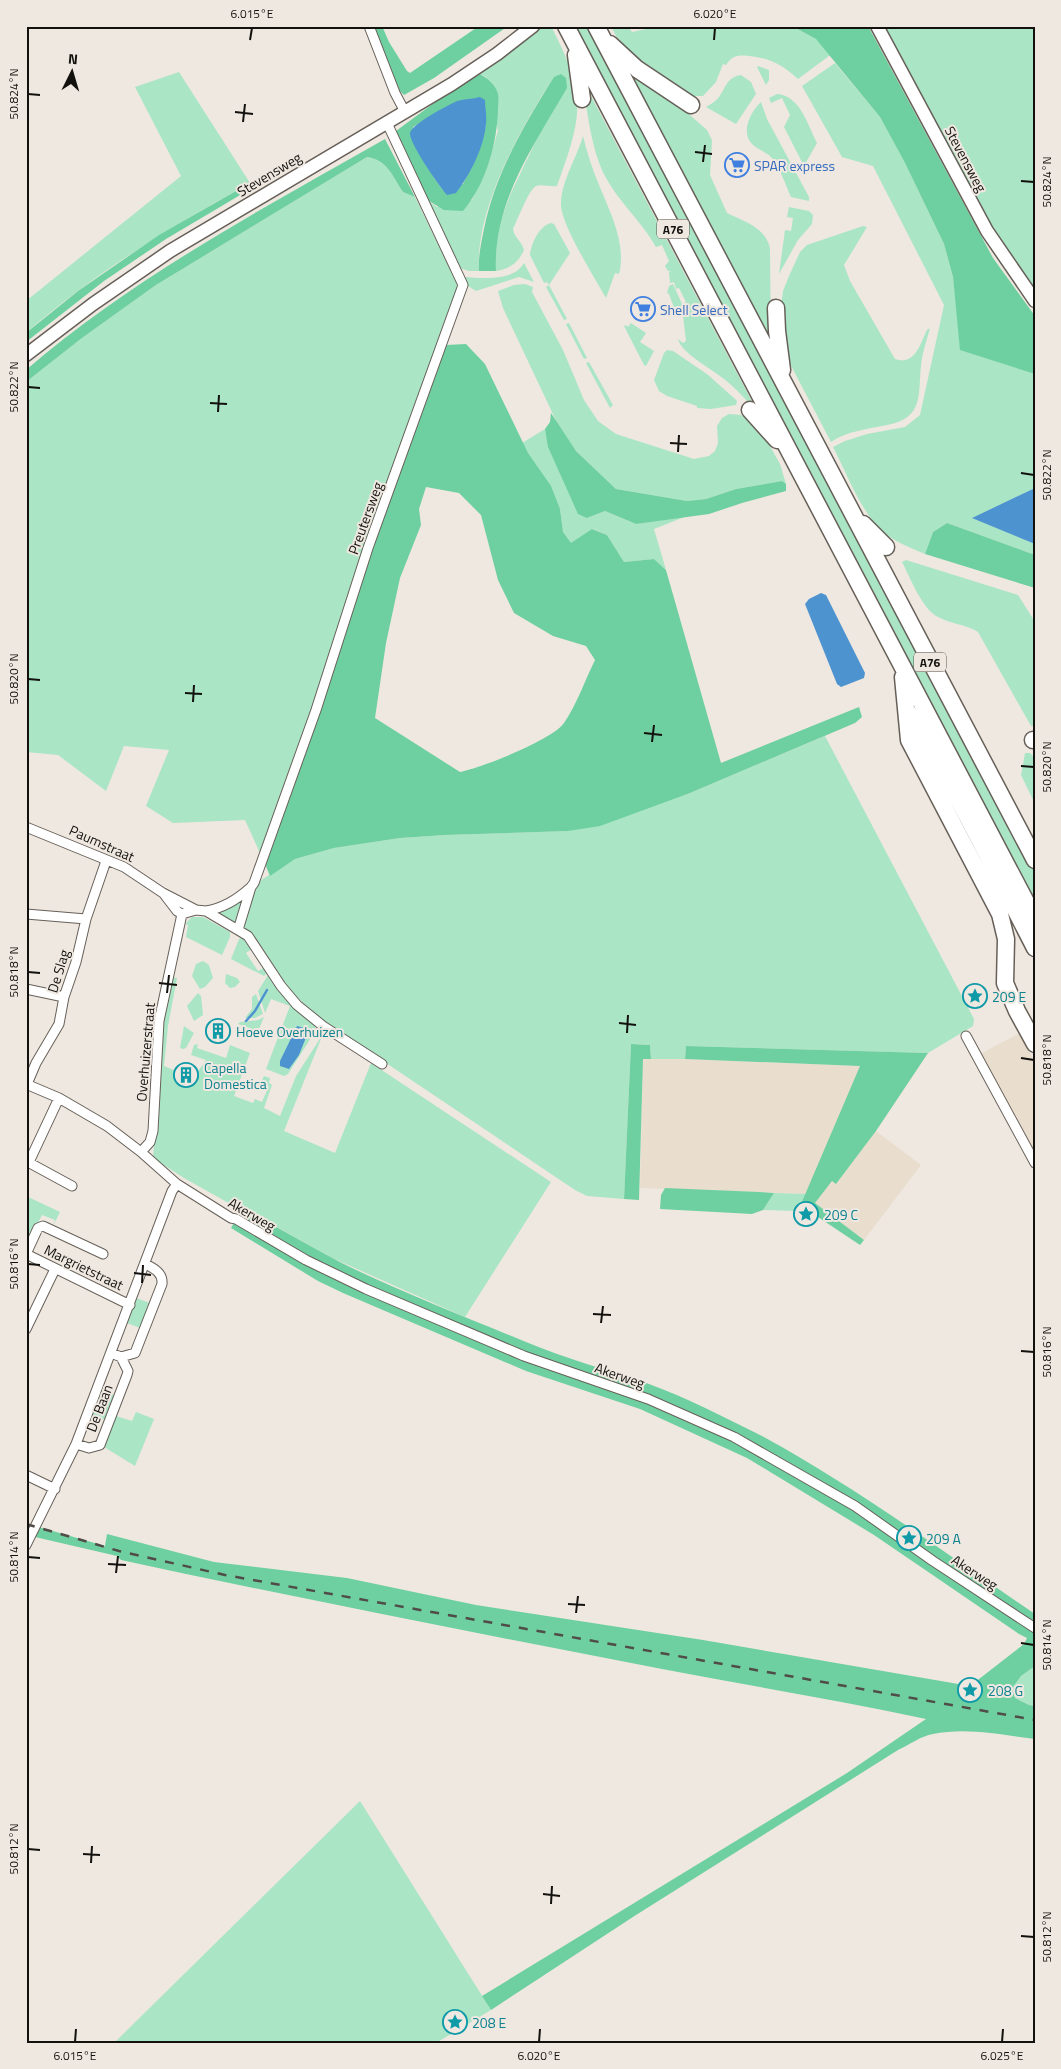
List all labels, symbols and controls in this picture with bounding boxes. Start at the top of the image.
text: 6.015°E [231,4,274,23]
text: 6.020°E [694,4,737,23]
north arrow [48,48,98,98]
text: N [67,48,79,69]
text: 50.824°N [4,68,23,120]
street label: Stevensweg [940,122,992,196]
street label: Stevensweg [233,146,305,202]
supermarket icon: SPAR express [724,152,750,178]
place label: SPAR express [754,155,835,176]
text: 50.824°N [1037,156,1056,208]
road number: A76 [657,220,689,238]
supermarket icon: Shell Select [630,296,656,322]
place label: Shell Select [660,299,728,320]
text: 50.822°N [4,361,23,413]
text: 50.822°N [1037,449,1056,501]
street label: Preutersweg [342,479,388,557]
road number: A76 [914,652,946,672]
text: 50.820°N [4,653,23,705]
text: 50.820°N [1037,741,1056,793]
street label: Paumstraat [66,819,138,867]
text: 50.818°N [4,946,23,998]
street label: De Slag [41,947,75,995]
place icon: 209 E [962,983,988,1009]
place label: 209 E [992,986,1027,1007]
street label: Overhuizerstraat [130,1002,160,1102]
building icon: Hoeve Overhuizen [205,1018,231,1044]
place label: Hoeve Overhuizen [236,1021,343,1042]
text: 50.818°N [1037,1034,1056,1086]
place label: Capella Domestica [204,1057,267,1094]
building icon: Capella Domestica [173,1062,199,1088]
street label: Akerweg [224,1192,280,1236]
place icon: 209 C [793,1201,819,1227]
place label: 209 C [824,1204,859,1225]
text: 50.816°N [4,1238,23,1290]
street label: Margrietstraat [41,1239,127,1295]
text: 50.816°N [1037,1326,1056,1378]
street label: Akerweg [592,1357,648,1393]
street label: De Baan [80,1381,118,1435]
place icon: 209 A [896,1525,922,1551]
place label: 209 A [926,1528,962,1549]
text: 50.814°N [4,1531,23,1583]
street label: Akerweg [948,1549,1002,1595]
text: 50.814°N [1037,1619,1056,1671]
place icon: 208 G [957,1677,983,1703]
place label: 208 G [988,1680,1023,1701]
text: 50.812°N [4,1823,23,1875]
text: 50.812°N [1037,1911,1056,1963]
place icon: 208 E [442,2009,468,2035]
place label: 208 E [472,2012,507,2033]
text: 6.015°E [54,2046,97,2065]
text: 6.020°E [518,2046,561,2065]
text: 6.025°E [981,2046,1024,2065]

